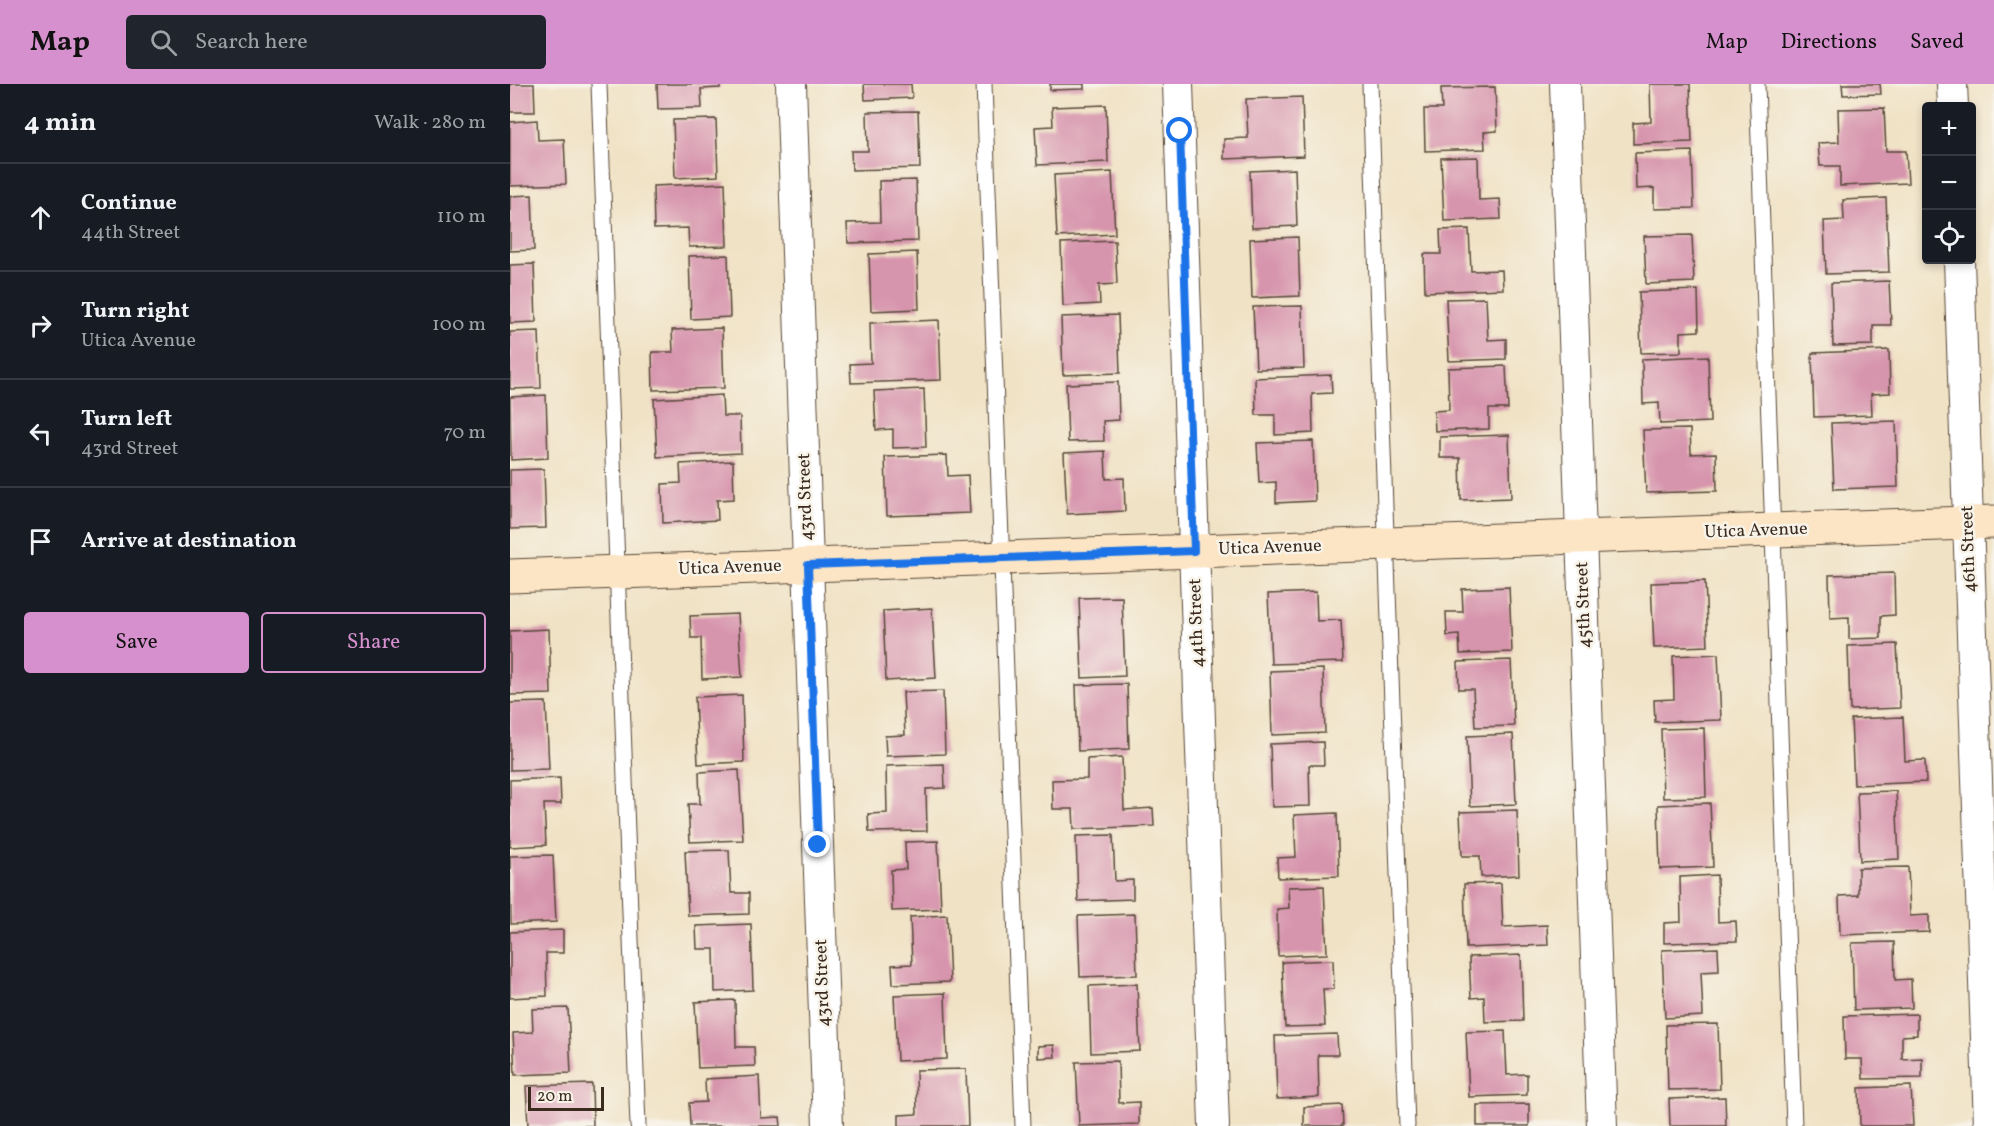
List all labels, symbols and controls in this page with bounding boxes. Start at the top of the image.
search box [126,15,546,69]
text: Map [30,23,90,62]
icon: search [147,26,180,59]
text: Search here [195,27,308,58]
text: Map [1706,28,1748,57]
text: Directions [1781,28,1877,57]
text: Saved [1910,28,1964,57]
map controls [1922,102,1976,264]
button: + [1922,102,1976,156]
text: 4 min [24,105,96,141]
text: Walk · 280 m [374,109,486,137]
route start [1166,117,1192,143]
button: − [1922,156,1976,210]
text: Continue [81,188,177,219]
icon: ahead [24,201,57,234]
text: 110 m [437,203,486,231]
button: locate [1922,210,1976,264]
text: 44th Street [81,219,180,247]
text: Turn right [81,296,189,327]
icon: right [24,309,57,342]
text: 100 m [432,311,486,339]
text: Utica Avenue [81,327,196,355]
text: Turn left [81,404,172,435]
icon: left [24,417,57,450]
text: 70 m [443,419,486,447]
text: 43rd Street [81,435,178,463]
street label: 43rd Street [792,453,820,541]
street label: 46th Street [1955,505,1983,593]
street label: Utica Avenue [1704,517,1808,545]
icon: arrive [24,525,57,558]
text: Arrive at destination [81,526,297,557]
street label: Utica Avenue [1218,534,1322,562]
street label: Utica Avenue [678,554,782,582]
street label: 45th Street [1570,561,1598,649]
street label: 44th Street [1183,578,1211,668]
button: Save [24,612,249,673]
button: Share [261,612,486,673]
route end [804,831,830,857]
street label: 43rd Street [809,939,837,1027]
scale bar [528,1084,604,1112]
text: 20 m [537,1086,572,1108]

